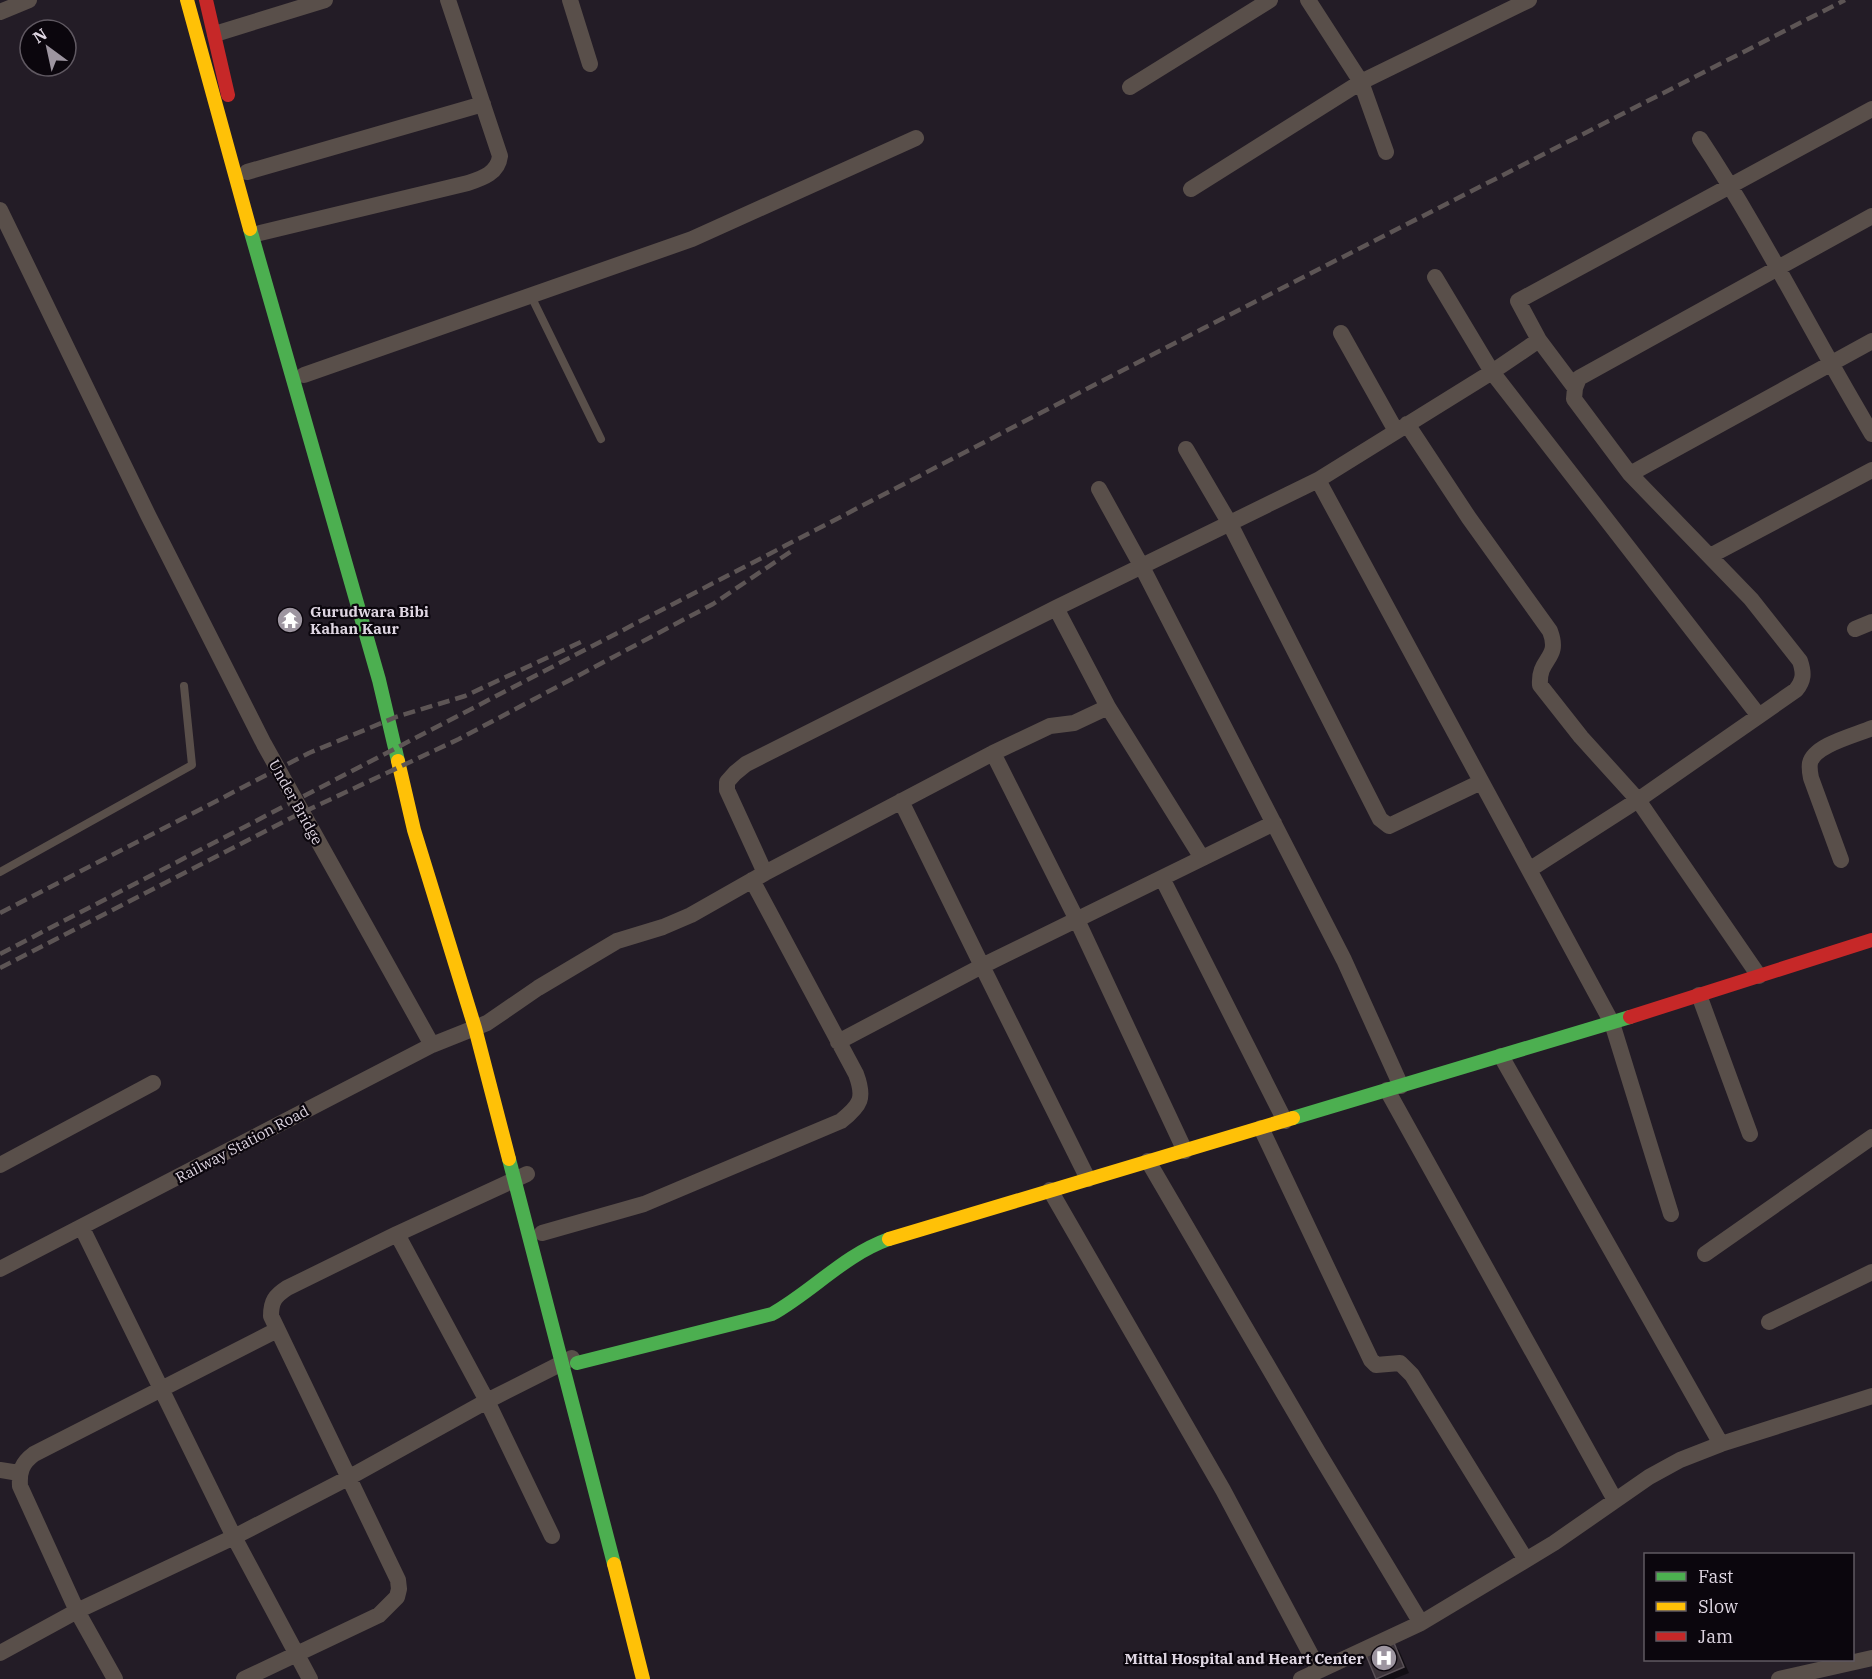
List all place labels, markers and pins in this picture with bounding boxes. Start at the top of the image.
place label: Gurudwara Bibi Kahan Kaur [310,602,429,638]
temple icon: Gurudwara Bibi Kahan Kaur [275,605,305,635]
hospital icon: Mittal Hospital and Heart Center [1369,1643,1399,1673]
place label: Mittal Hospital and Heart Center [1125,1649,1365,1668]

